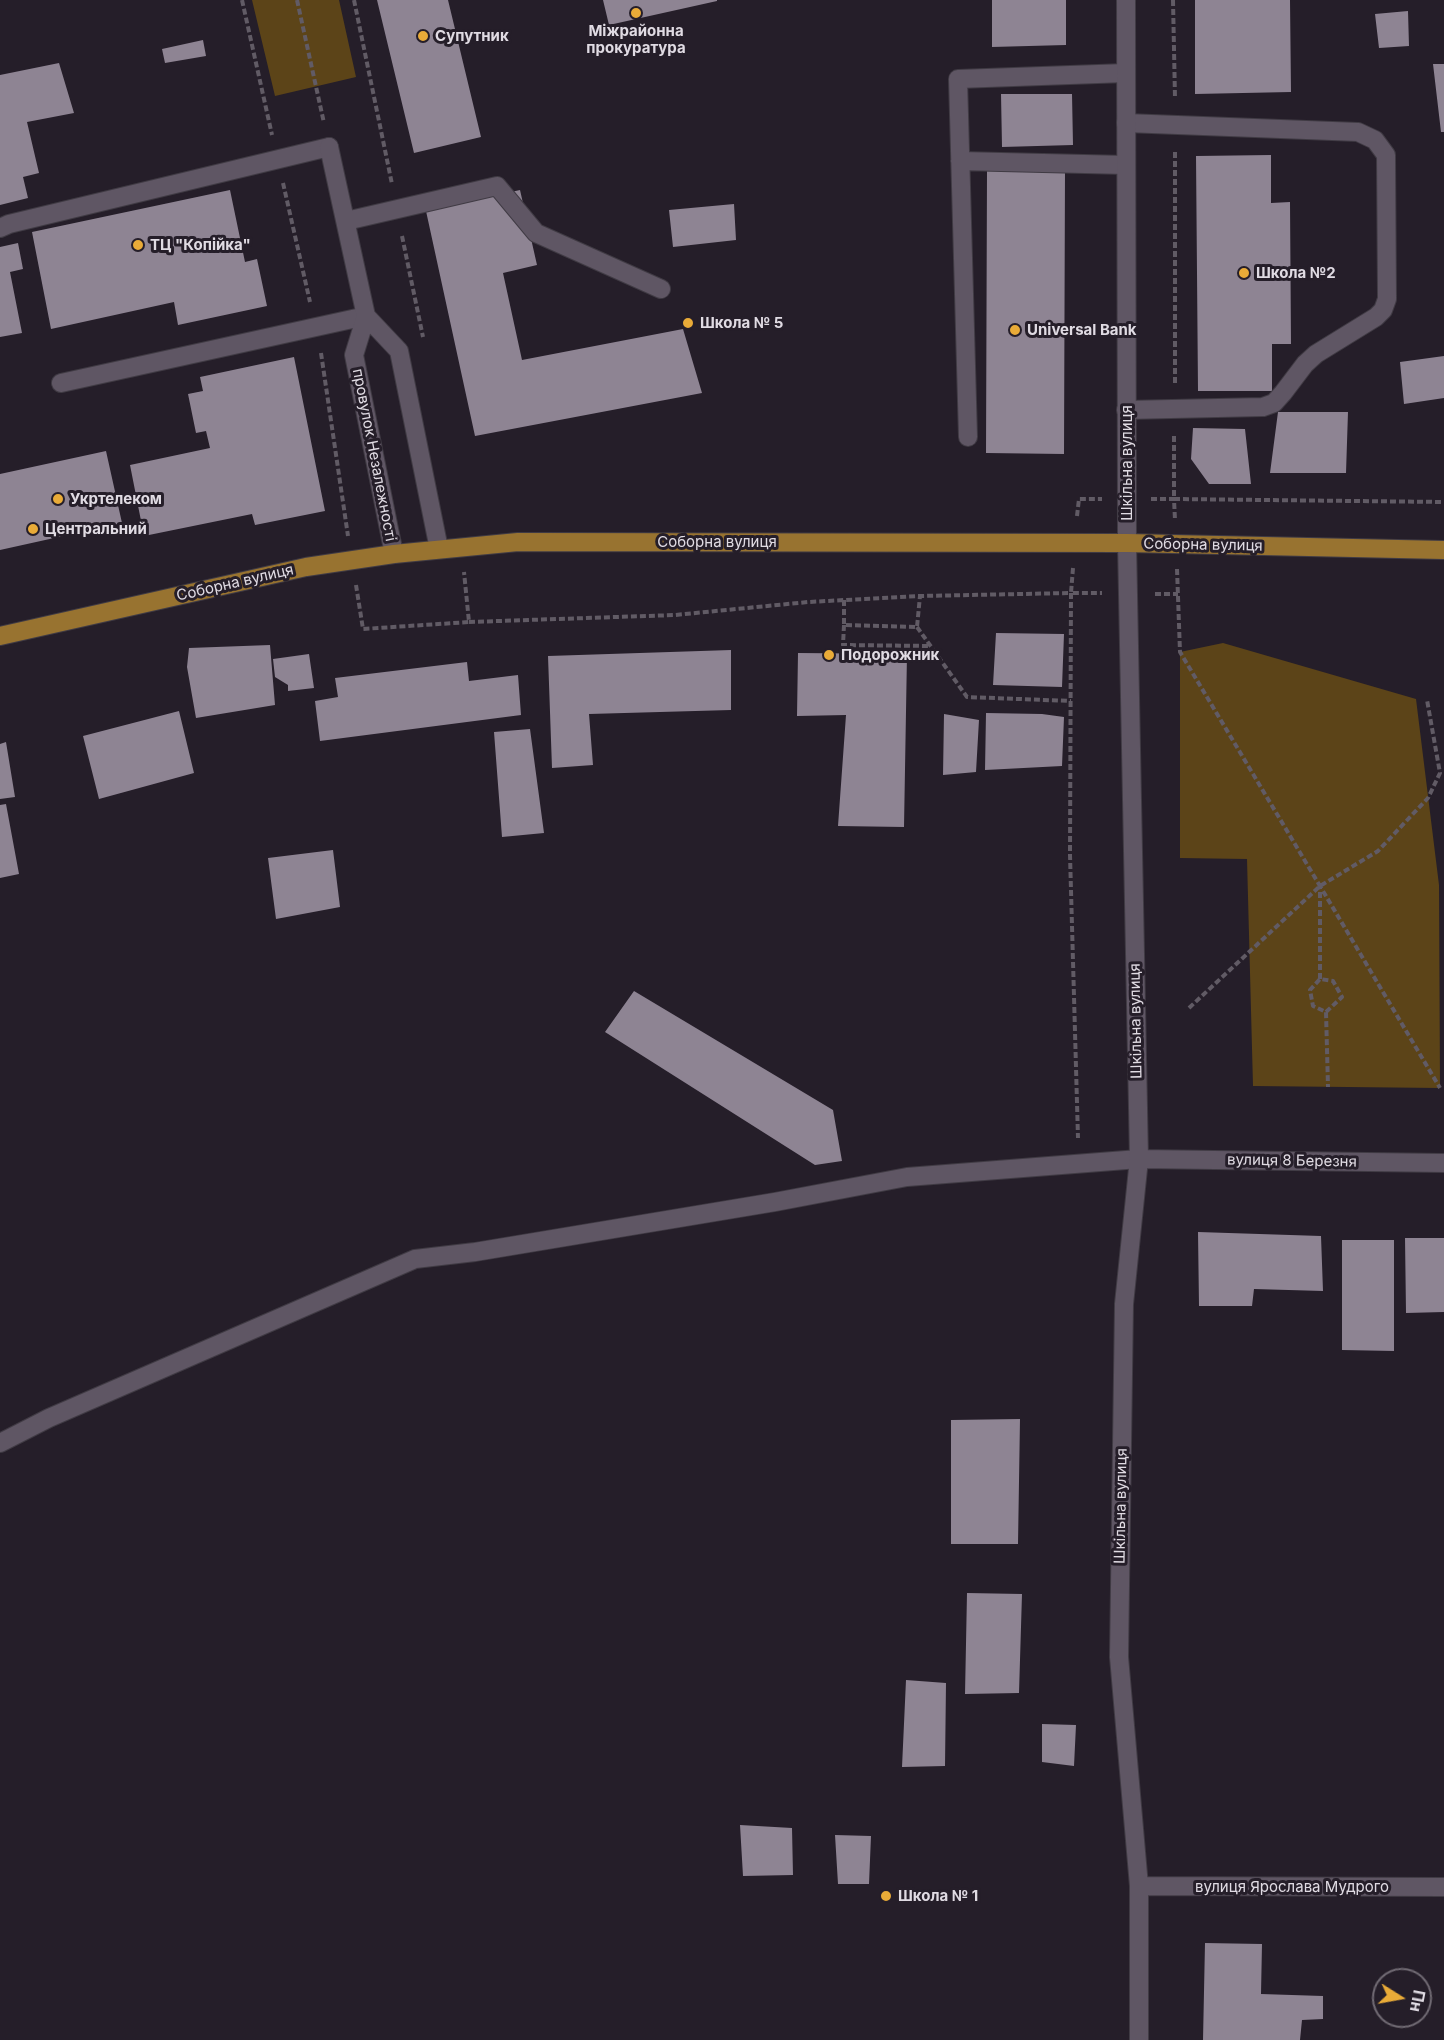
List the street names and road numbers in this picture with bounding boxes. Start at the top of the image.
street label: провулок Незалежності [348,367,400,543]
street label: Шкільна вулиця [1118,405,1136,521]
street label: Соборна вулиця [657,533,777,551]
street label: Соборна вулиця [1143,535,1263,555]
street label: Соборна вулиця [175,561,295,605]
street label: Шкільна вулиця [1126,963,1146,1079]
street label: вулиця 8 Березня [1227,1151,1357,1171]
street label: Шкільна вулиця [1111,1448,1131,1564]
street label: вулиця Ярослава Мудрого [1195,1878,1389,1896]

